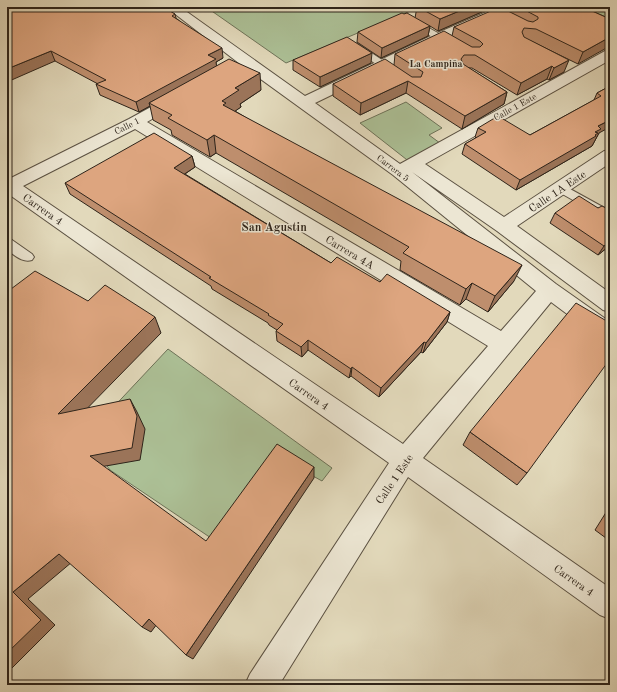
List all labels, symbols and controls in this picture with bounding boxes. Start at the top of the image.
district label: La Campiña [409,59,463,69]
street label: Calle 1 Este [492,92,538,123]
street label: Calle 1 [113,116,141,137]
street label: Carrera 5 [375,153,411,183]
street label: Calle 1A Este [527,169,588,215]
street label: Carrera 4 [20,192,64,228]
district label: San Agustin [241,222,307,234]
street label: Carrera 4A [323,234,376,272]
street label: Carrera 4 [286,377,330,413]
street label: Calle 1 Este [375,453,416,507]
street label: Carrera 4 [551,563,595,599]

